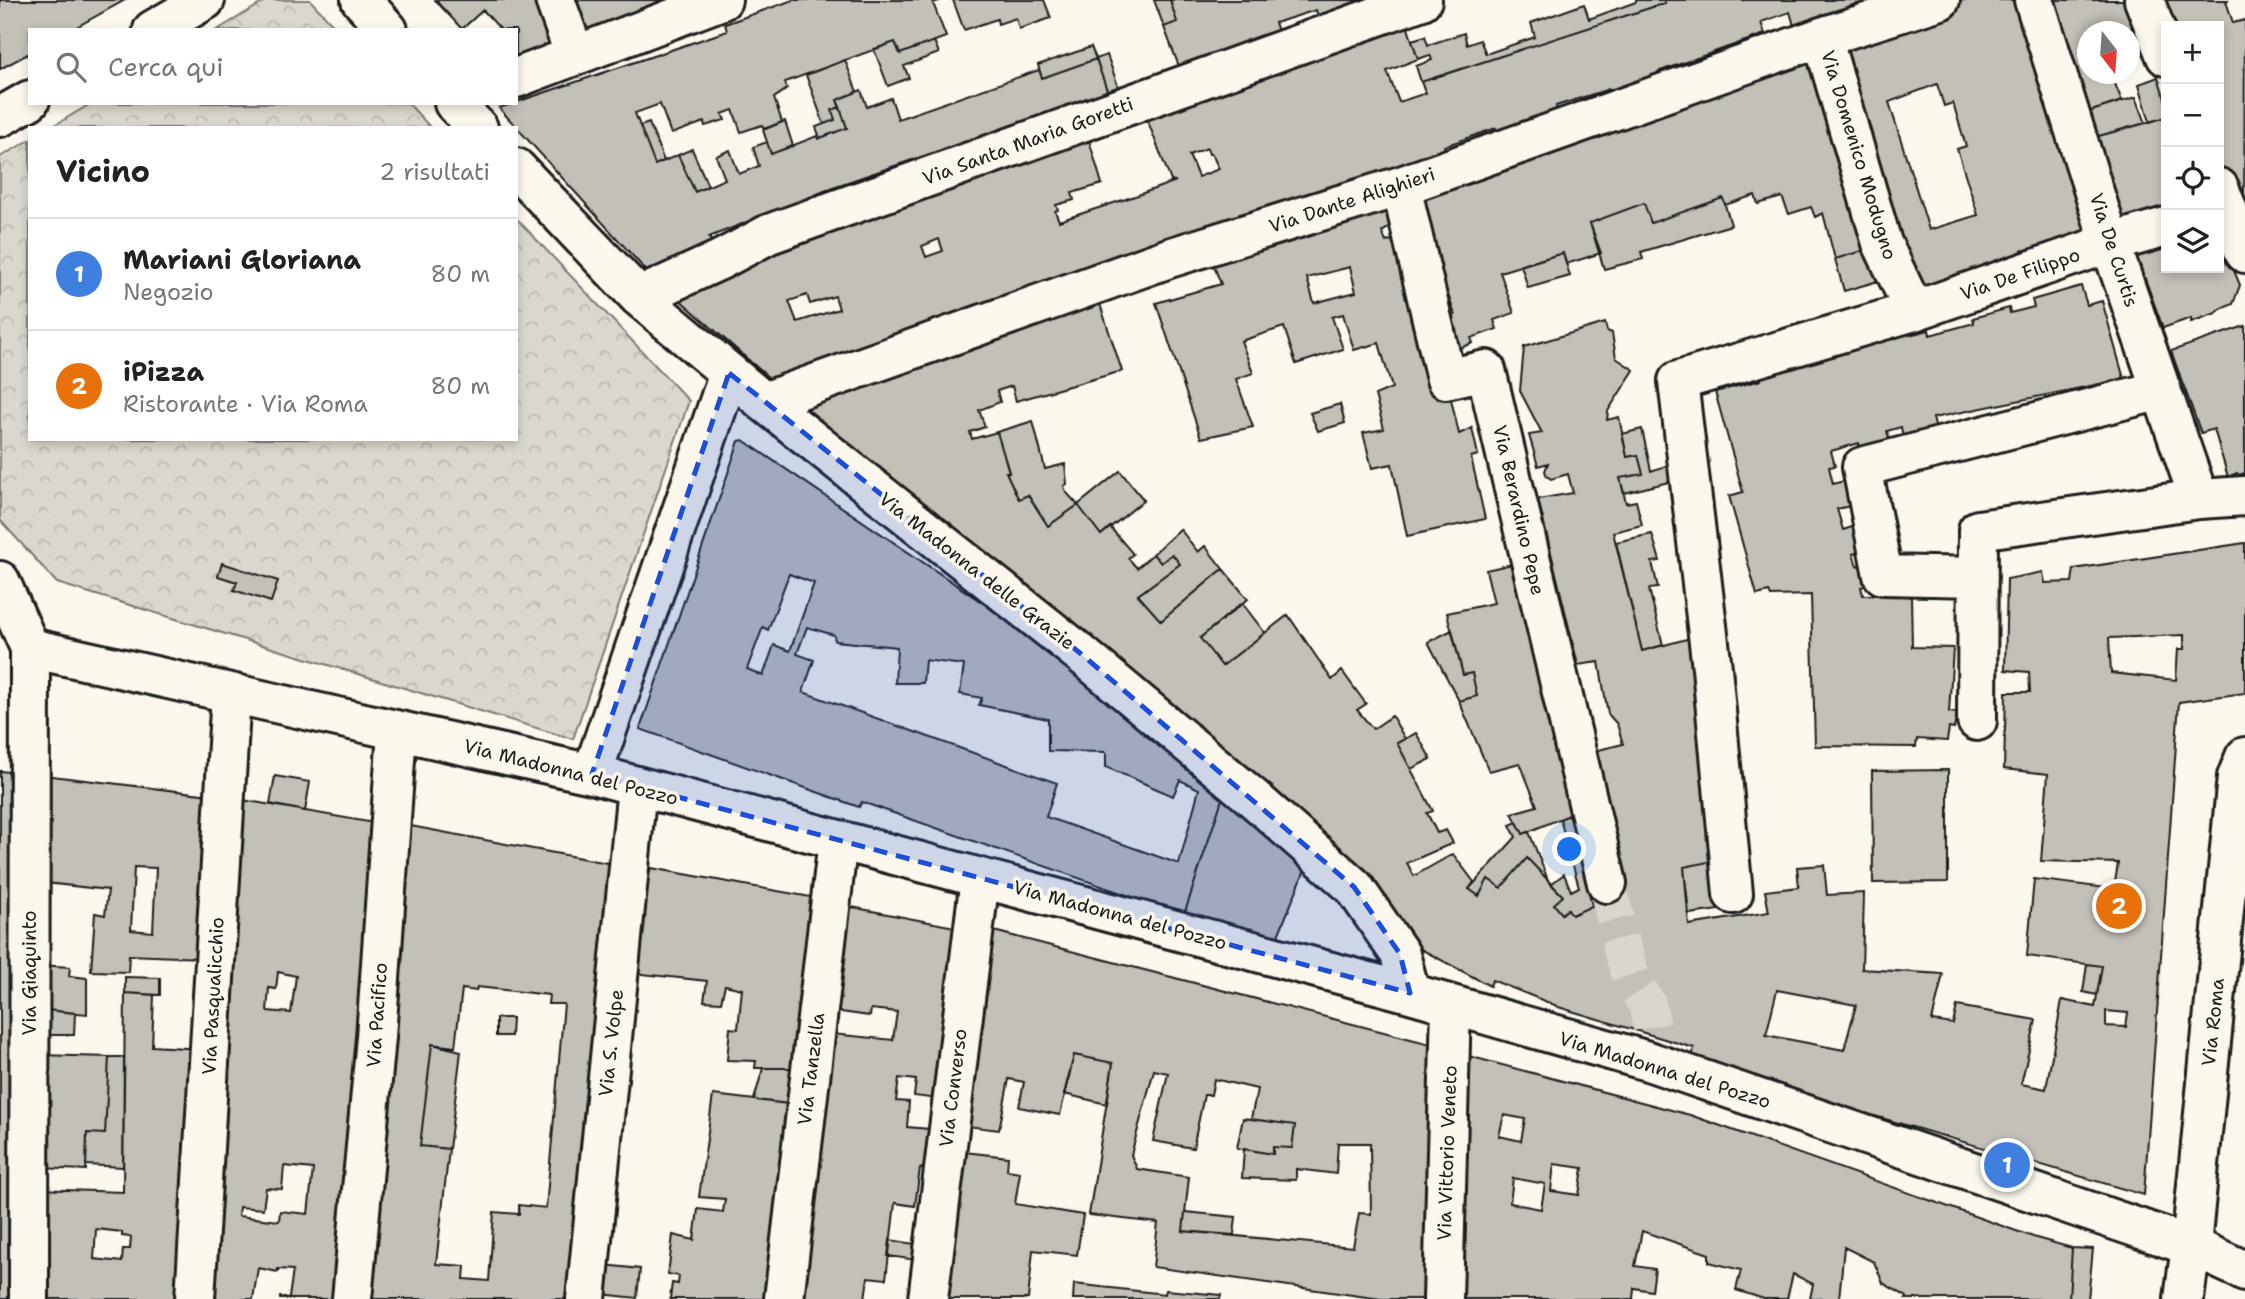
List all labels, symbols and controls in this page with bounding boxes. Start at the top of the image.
north arrow [2077,21,2140,84]
map controls [2161,21,2224,273]
button: + [2161,21,2224,84]
search box [28,28,518,105]
street label: Via Domenico Modugno [1815,47,1903,263]
icon: search [52,48,90,86]
text: Cerca qui [108,49,224,84]
button: − [2161,84,2224,147]
street label: Via Santa Maria Goretti [919,91,1137,191]
button: locate [2161,147,2224,210]
text: Vicino [56,151,150,192]
text: 2 risultati [379,157,490,187]
street label: Via Dante Alighieri [1266,161,1438,239]
street label: Via De Curtis [2084,190,2144,310]
button: layers [2161,210,2224,273]
text: Mariani Gloriana [123,242,361,277]
street label: Via De Filippo [1957,242,2083,306]
text: 1 [74,259,84,289]
text: 80 m [431,259,490,289]
text: Negozio [123,277,214,307]
text: iPizza [123,354,204,389]
text: 2 [71,371,87,401]
text: 80 m [431,371,490,401]
text: Ristorante · Via Roma [123,389,368,419]
street label: Via Berardino Pepe [1487,422,1551,598]
street label: Via Madonna delle Grazie [874,487,1080,655]
street label: Via Madonna del Pozzo [461,733,681,811]
your location [1552,832,1586,866]
street label: Via Madonna del Pozzo [1010,874,1230,956]
pin: 2 [2096,880,2142,932]
street label: Via Giaquinto [17,910,42,1036]
street label: Via Pasqualicchio [196,916,230,1076]
street label: Via Pacifico [361,962,393,1068]
street label: Via Roma [2196,977,2230,1067]
street label: Via S. Volpe [593,988,629,1098]
street label: Via Tanzella [792,1011,830,1127]
street label: Via Madonna del Pozzo [1556,1026,1774,1114]
street label: Via Converso [933,1027,973,1149]
street label: Via Vittorio Veneto [1431,1065,1463,1241]
pin: 1 [1984,1139,2030,1191]

